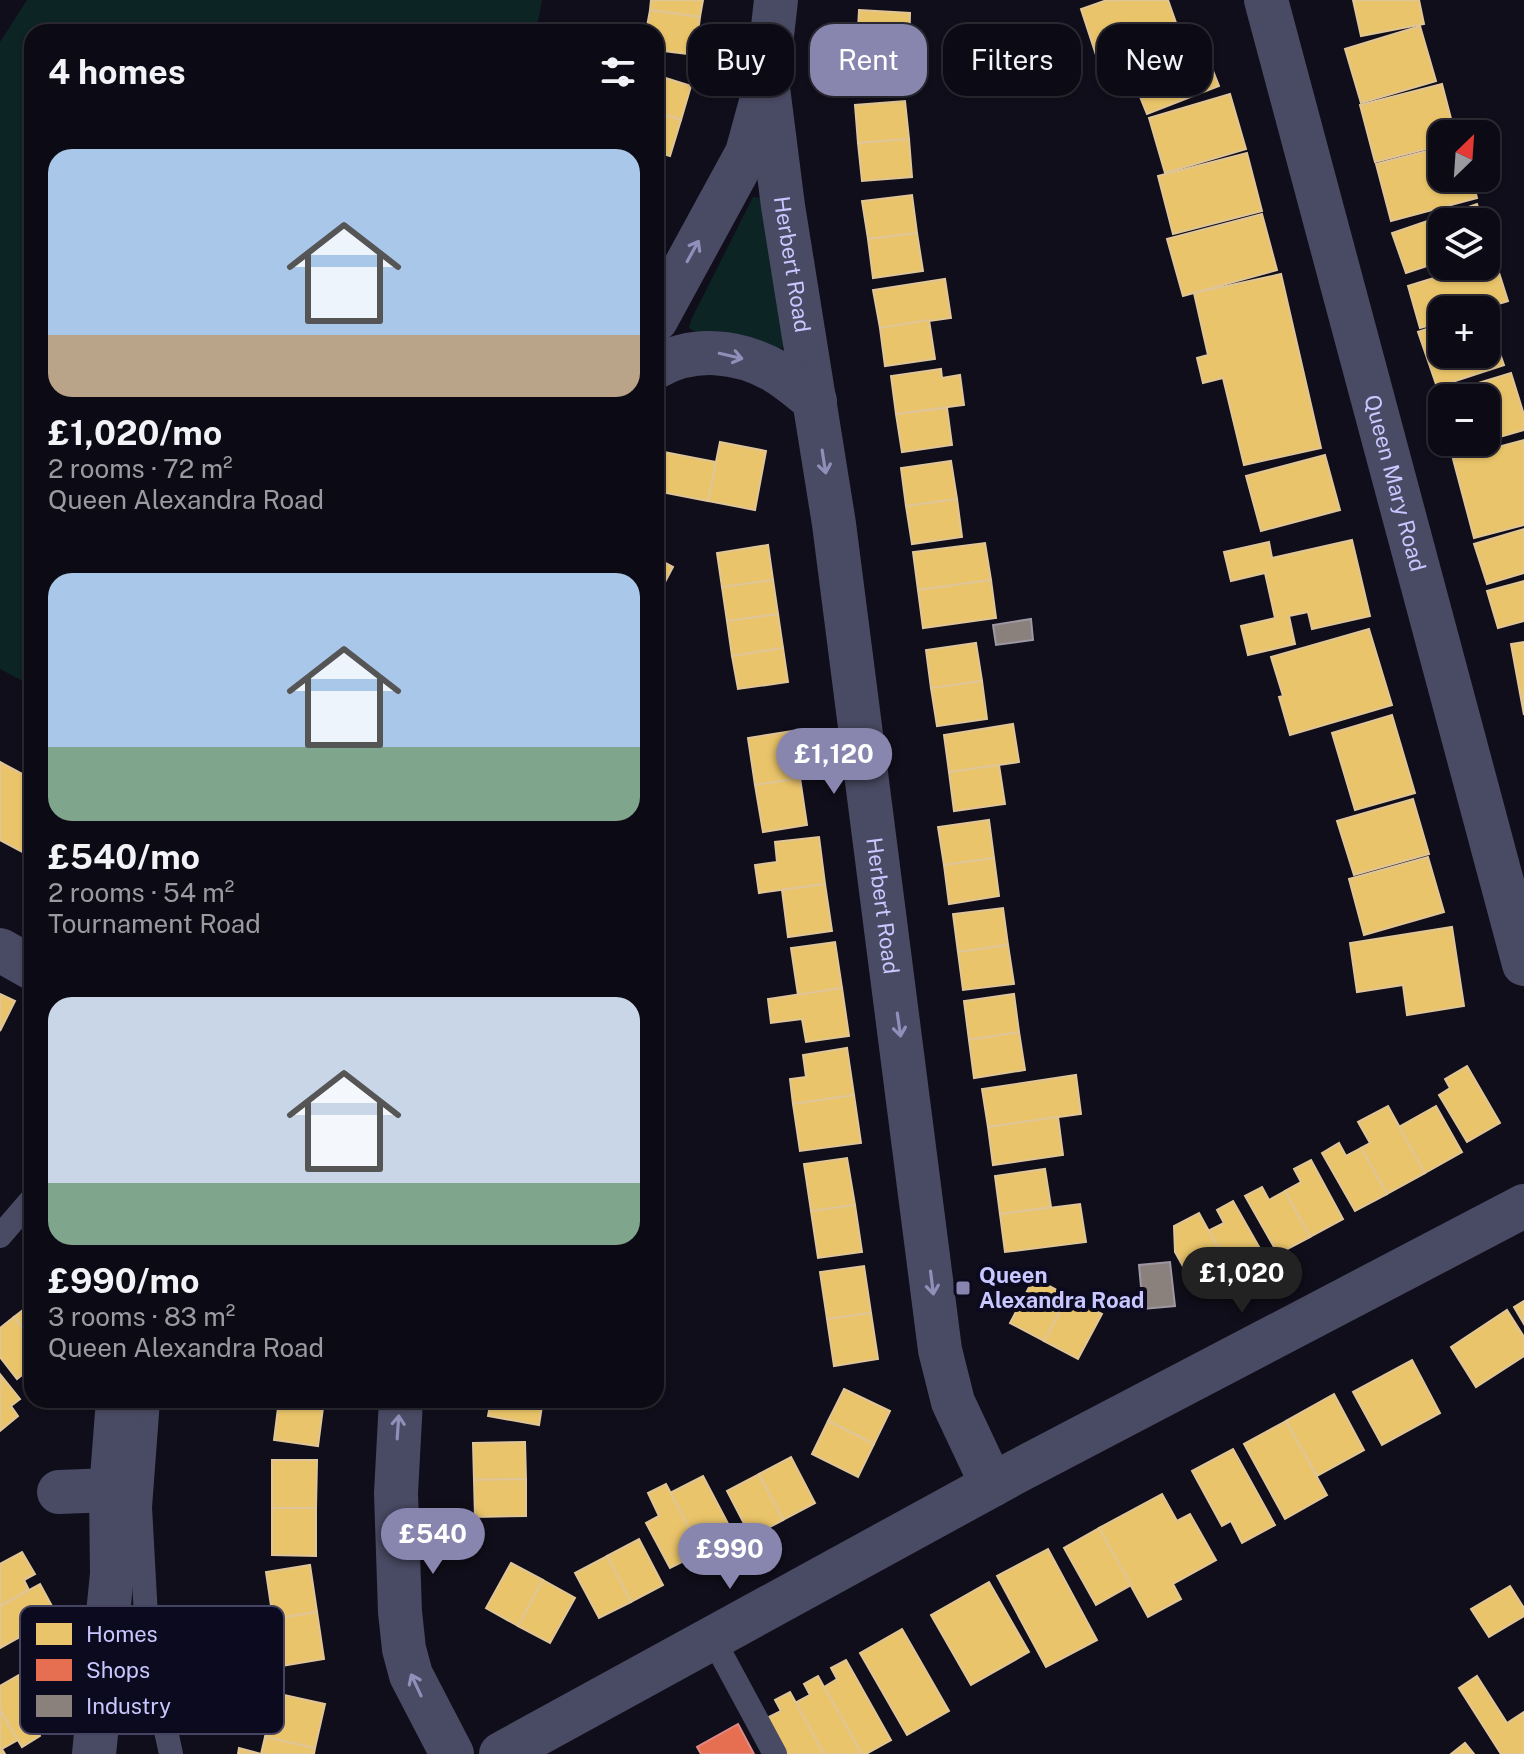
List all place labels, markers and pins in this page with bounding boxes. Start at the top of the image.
pin: £1,120 [769,728,899,796]
pin: £1,020 [1177,1247,1307,1315]
place label: Queen Alexandra Road [979,1262,1144,1313]
marker: Queen Alexandra Road [954,1279,972,1297]
pin: £540 [386,1508,480,1576]
pin: £990 [683,1523,777,1591]

